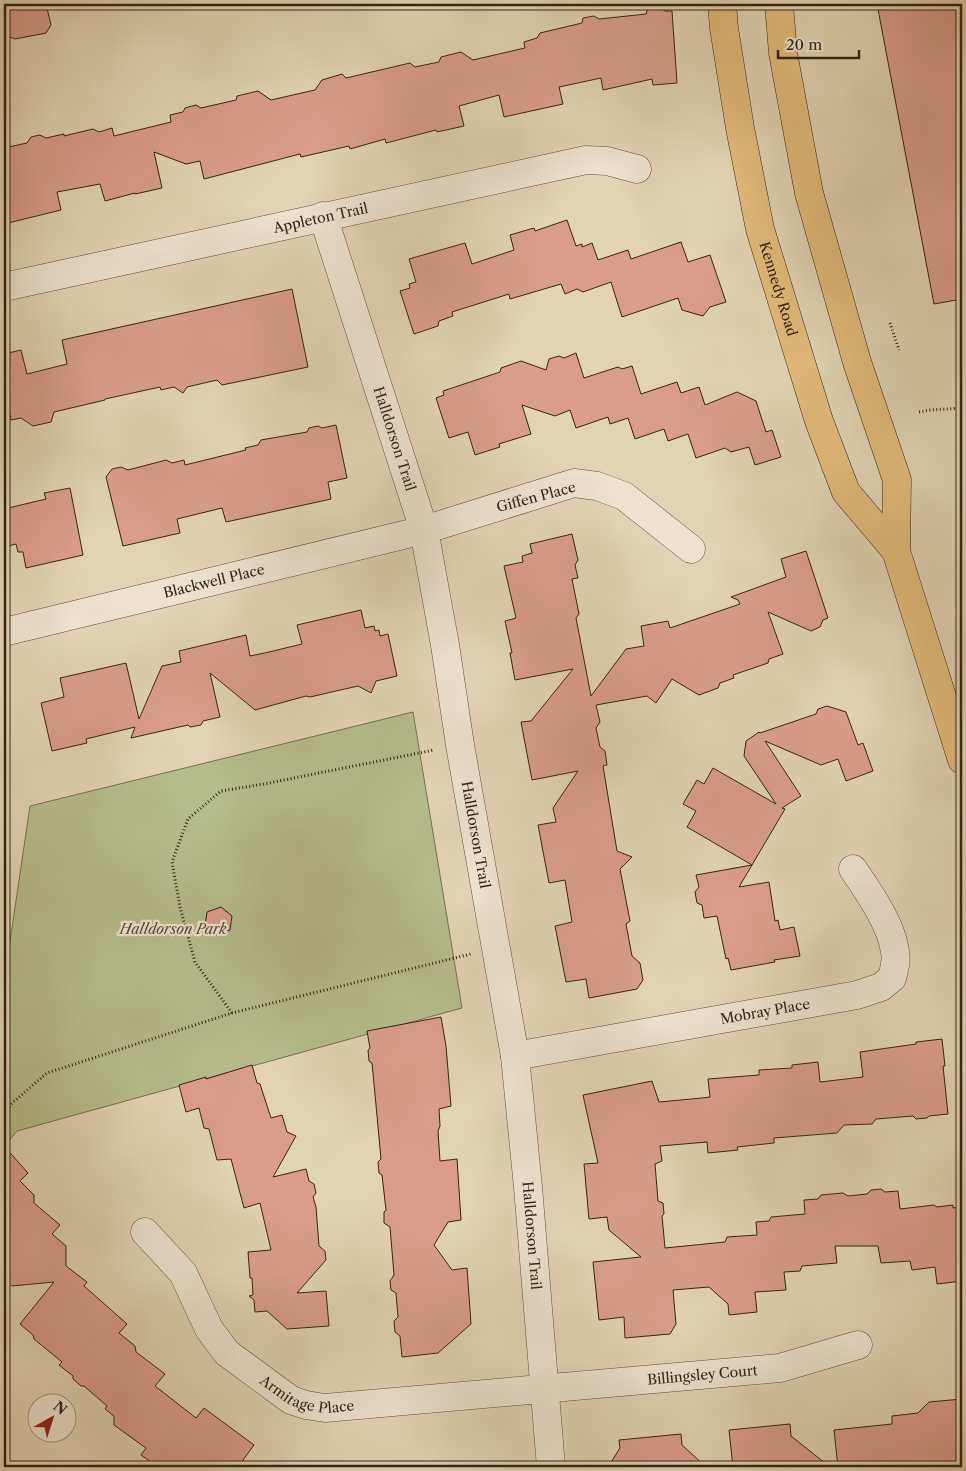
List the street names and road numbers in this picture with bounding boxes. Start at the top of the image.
street label: Appleton Trail [270,199,370,237]
street label: Kennedy Road [755,239,802,339]
street label: Halldorson Trail [369,384,420,493]
street label: Giffen Place [494,478,578,516]
street label: Blackwell Place [161,560,266,602]
street label: Halldorson Trail [458,780,494,890]
street label: Mobray Place [719,995,812,1028]
street label: Halldorson Trail [519,1181,545,1290]
street label: Billingsley Court [647,1361,758,1389]
street label: Armitage Place [255,1371,355,1417]

